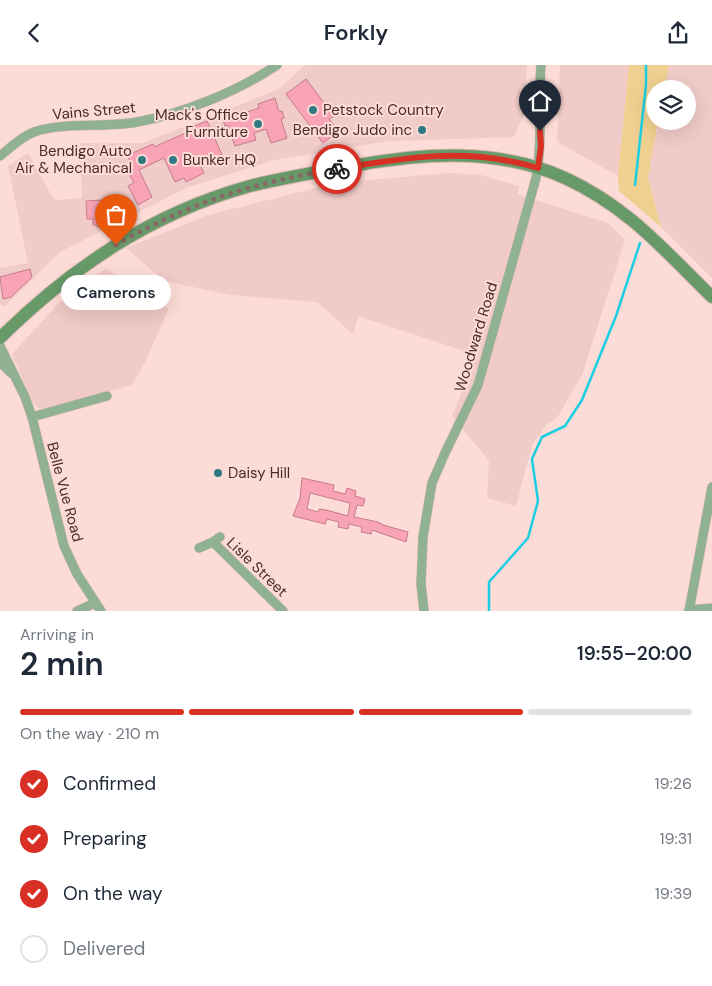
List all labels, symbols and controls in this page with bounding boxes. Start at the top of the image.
text: Forkly [324,18,388,47]
icon: back [20,19,48,47]
icon: share [664,19,692,47]
pin [519,80,561,131]
map controls [646,80,696,130]
button: layers [646,80,696,130]
icon: home [526,87,554,115]
street label: Vains Street [51,97,137,125]
place label: Petstock Country [323,100,445,120]
marker: Petstock Country [307,104,319,116]
place label: Mack's Office Furniture [155,105,248,142]
marker: Mack's Office Furniture [252,118,264,130]
place label: Bendigo Judo inc [293,120,412,140]
marker: Bendigo Judo inc [416,124,428,136]
place label: Bendigo Auto Air & Mechanical [15,141,132,178]
courier [312,144,362,194]
place label: Bunker HQ [183,150,256,170]
marker: Bendigo Auto Air & Mechanical [136,154,148,166]
marker: Bunker HQ [167,154,179,166]
icon: bike [323,155,351,183]
pin [95,194,137,245]
icon: bag [102,201,130,229]
callout: Camerons [61,275,171,310]
street label: Woodward Road [450,280,502,394]
text: Camerons [76,282,156,303]
street label: Belle Vue Road [42,440,88,544]
place label: Daisy Hill [228,463,290,483]
marker: Daisy Hill [212,467,224,479]
street label: Lisle Street [222,533,292,601]
text: Arriving in [20,624,94,645]
text: 19:55–20:00 [577,641,692,666]
text: 2 min [20,643,104,685]
text: On the way · 210 m [20,723,159,744]
icon: check [20,770,48,798]
text: Confirmed [63,771,156,796]
text: 19:26 [654,773,692,794]
icon: check [20,825,48,853]
text: Preparing [63,826,147,851]
text: 19:31 [660,828,692,849]
icon: check [20,880,48,908]
text: On the way [63,881,163,906]
text: 19:39 [655,883,692,904]
text: Delivered [63,936,145,961]

